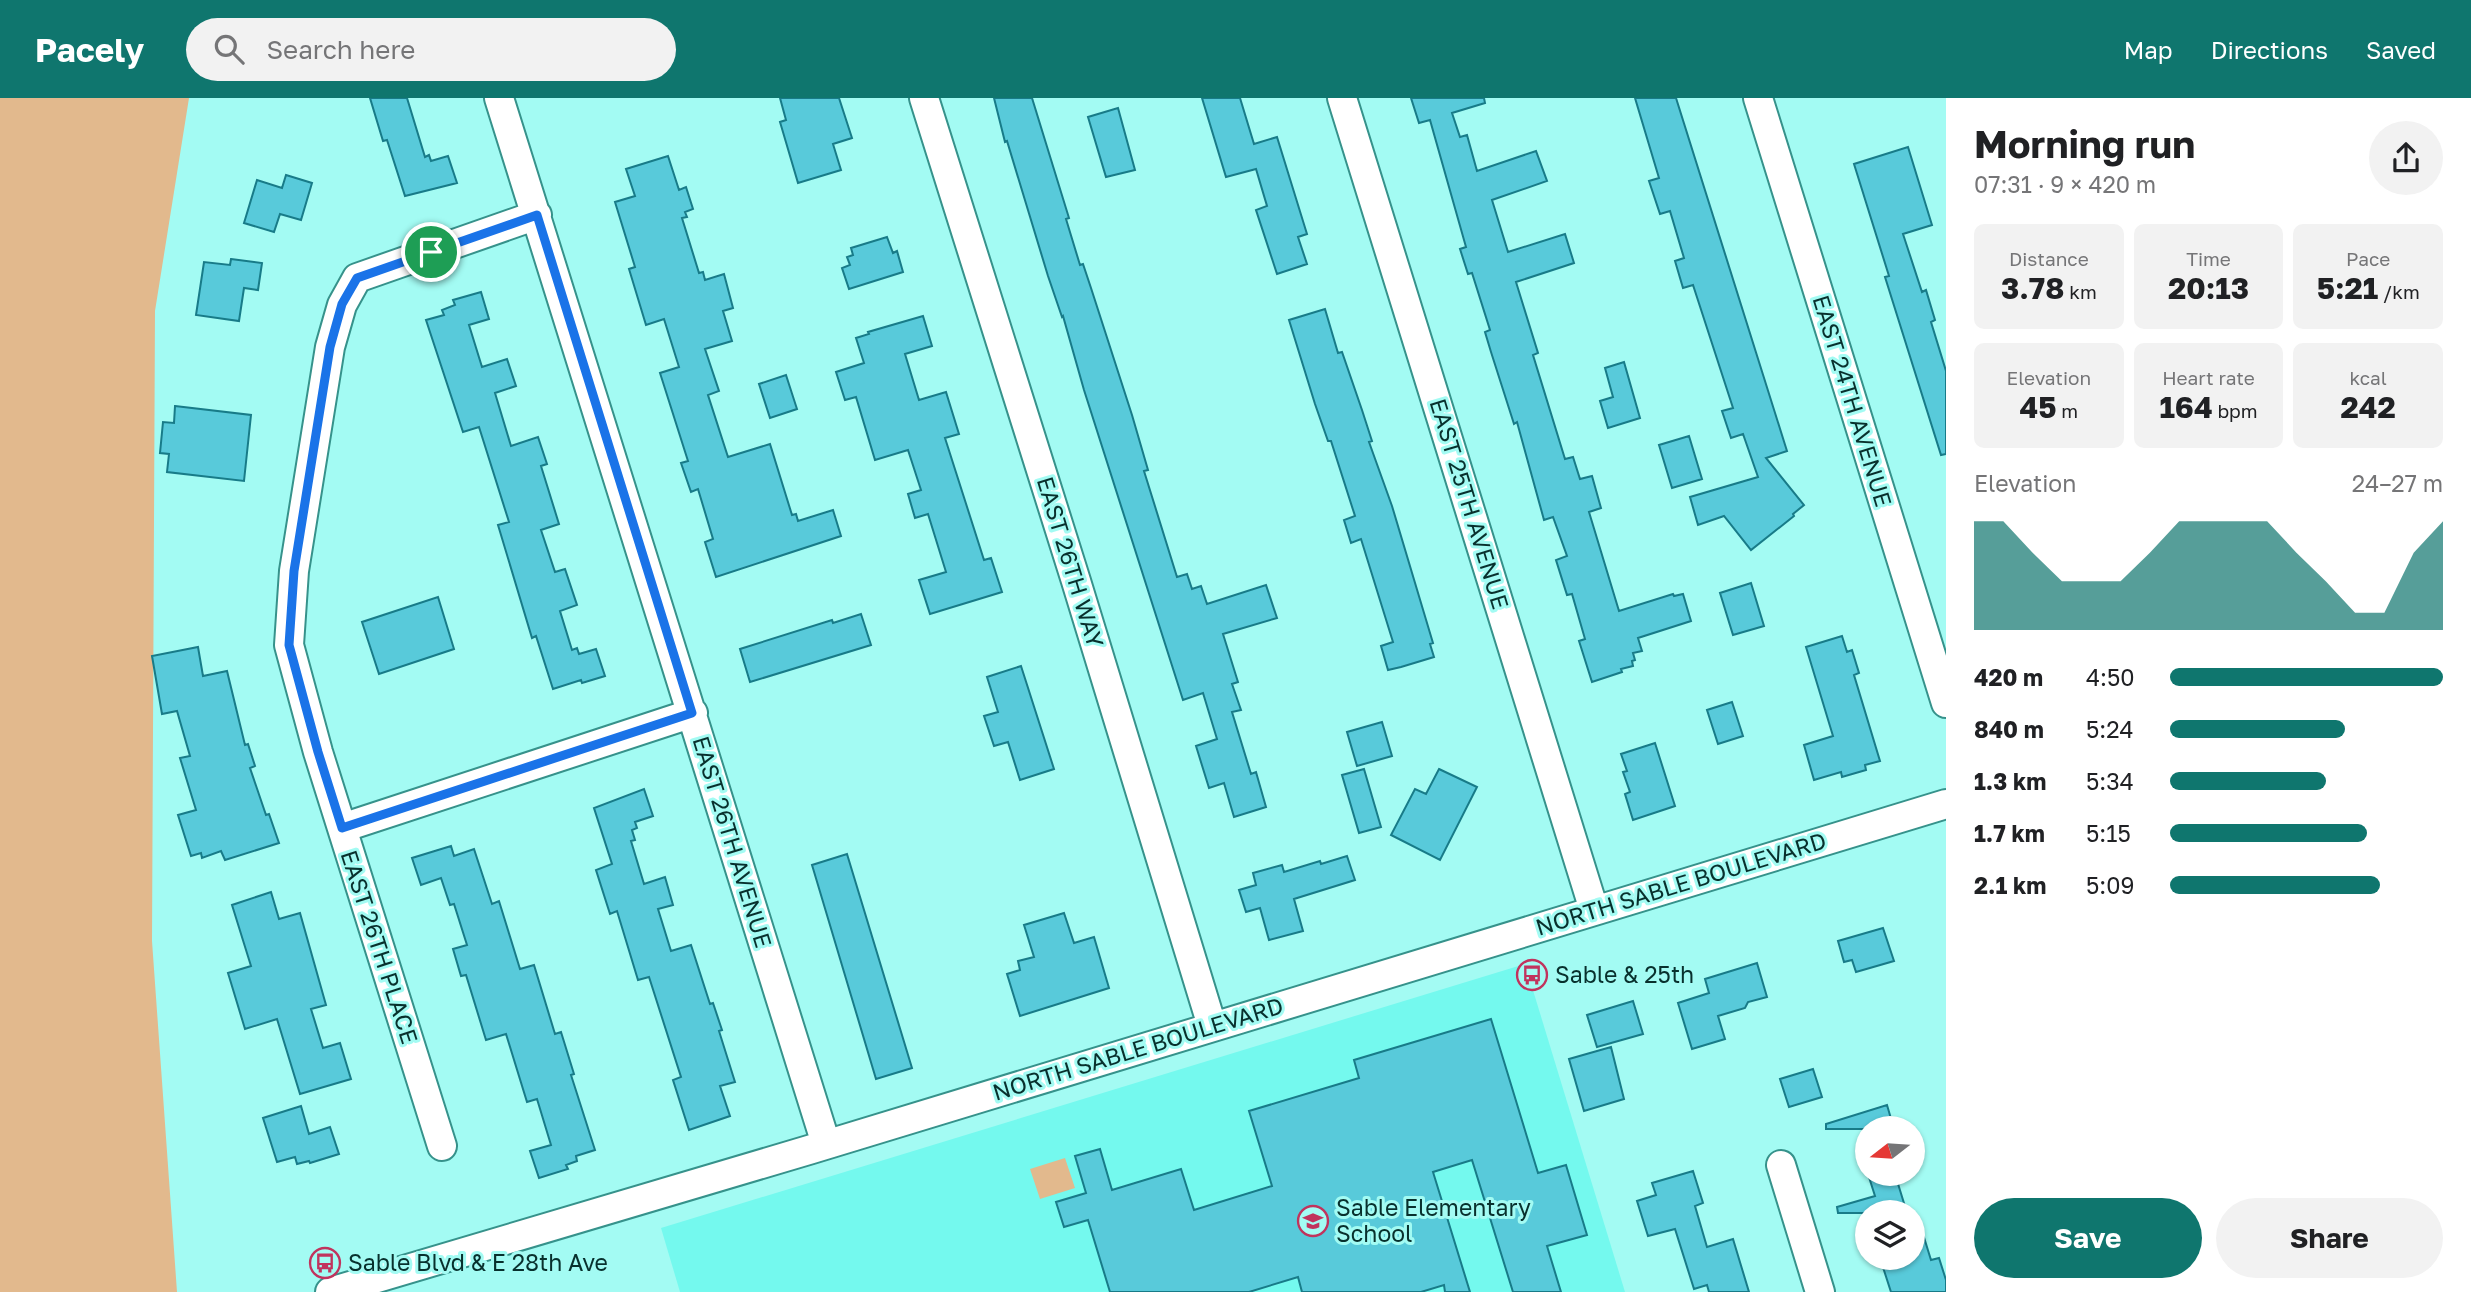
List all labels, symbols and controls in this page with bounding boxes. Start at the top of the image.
search box [186,18,676,81]
text: Pacely [35,30,144,69]
icon: search [210,30,248,68]
text: Search here [266,34,415,65]
text: Map [2124,35,2173,64]
text: Directions [2211,35,2328,64]
text: Saved [2366,35,2436,64]
text: Morning run [1974,121,2195,166]
button: share [2369,121,2443,195]
text: 07:31 · 9 × 420 m [1974,170,2156,198]
pin [401,222,461,282]
icon: arrive [412,233,450,271]
text: Distance [2009,247,2089,270]
text: Time [2186,247,2231,270]
text: Pace [2346,247,2390,270]
text: 3.78 [2001,270,2064,306]
text: 20:13 [2168,270,2249,306]
text: 5:21 [2317,270,2378,306]
text: km [2064,280,2097,303]
text: /km [2378,280,2420,303]
street label: EAST 24TH AVENUE [1807,292,1898,510]
text: Elevation [2007,366,2091,389]
text: Heart rate [2162,366,2255,389]
text: kcal [2349,366,2387,389]
text: 45 [2020,389,2057,425]
text: 164 [2159,389,2213,425]
text: 242 [2340,389,2396,425]
street label: EAST 25TH AVENUE [1425,395,1515,613]
text: m [2057,399,2078,422]
text: bpm [2213,399,2258,422]
text: Elevation [1974,469,2076,497]
text: 24–27 m [2352,469,2443,497]
street label: EAST 26TH WAY [1032,473,1110,651]
text: 420 m [1974,663,2043,691]
text: 4:50 [2086,663,2135,691]
text: 840 m [1974,715,2044,743]
text: 5:24 [2086,715,2134,743]
street label: EAST 26TH AVENUE [687,733,778,951]
text: 1.3 km [1974,767,2046,795]
text: 5:34 [2086,767,2134,795]
text: 1.7 km [1974,819,2045,847]
text: 5:15 [2086,819,2131,847]
street label: NORTH SABLE BOULEVARD [1532,825,1829,941]
street label: EAST 26TH PLACE [335,846,424,1047]
text: 2.1 km [1974,871,2046,899]
text: 5:09 [2086,871,2134,899]
bus stop icon: Sable & 25th [1515,958,1549,992]
place label: Sable & 25th [1555,960,1694,988]
street label: NORTH SABLE BOULEVARD [989,990,1286,1106]
north arrow [1855,1116,1925,1186]
map controls [1855,1116,1925,1270]
place label: Sable Elementary School [1336,1193,1531,1247]
button: Save [1974,1198,2202,1278]
button: Share [2216,1198,2443,1278]
button: layers [1855,1200,1925,1270]
school or university icon: Sable Elementary School [1296,1204,1330,1238]
bus stop icon: Sable Blvd & E 28th Ave [308,1246,342,1280]
place label: Sable Blvd & E 28th Ave [348,1248,608,1276]

